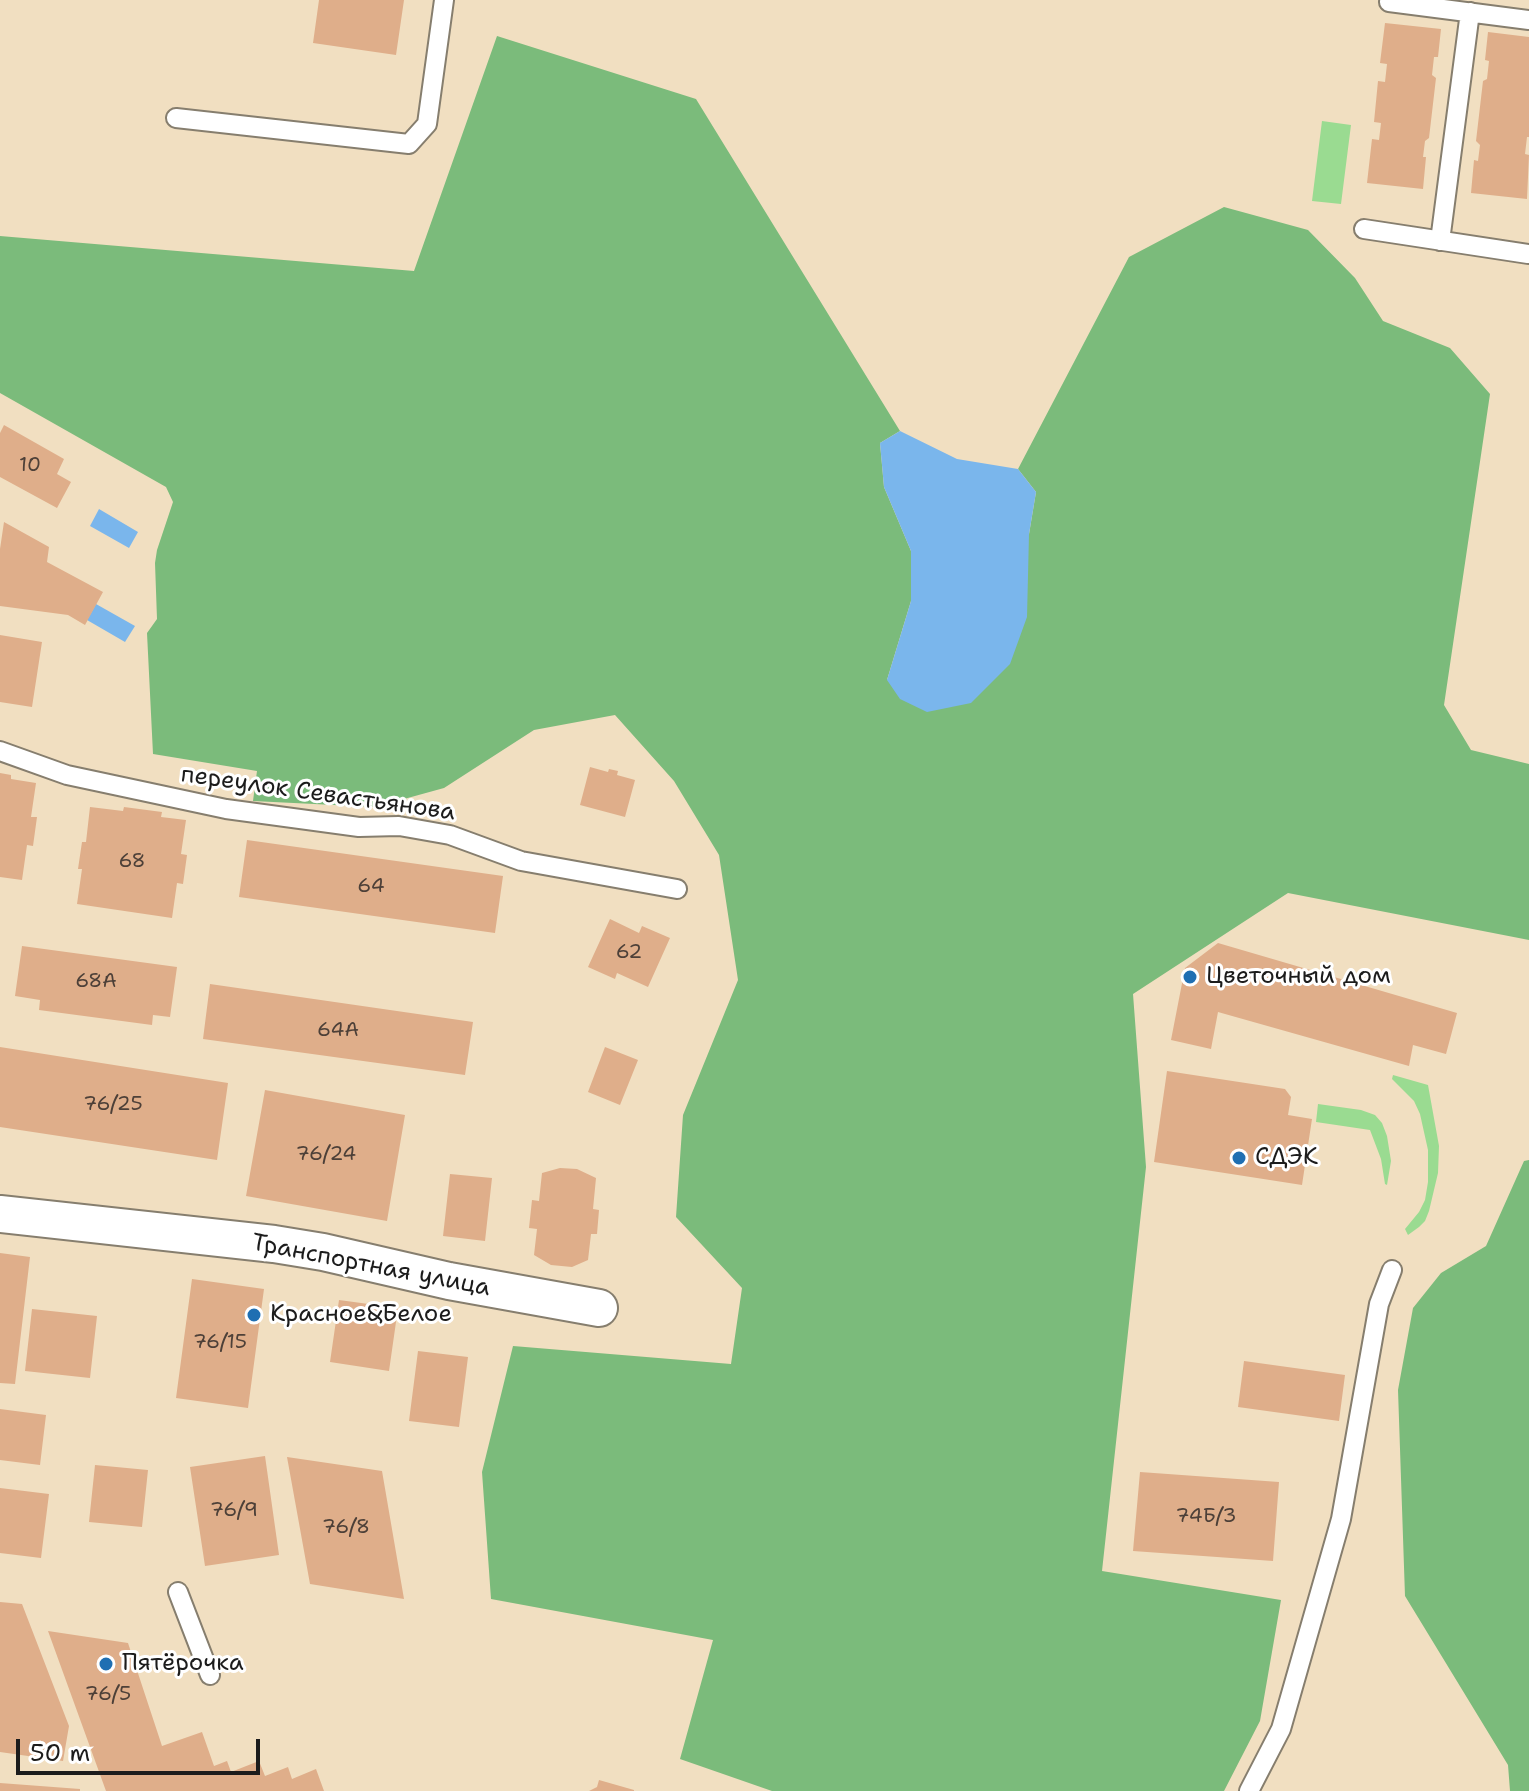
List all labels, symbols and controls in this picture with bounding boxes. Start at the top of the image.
house number: 10 [19,454,41,478]
street label: переулок Севастьянова [179,760,457,828]
house number: 68 [118,850,146,874]
house number: 64 [357,875,385,899]
house number: 62 [616,941,642,965]
place label: Цветочный дом [1206,963,1391,991]
marker: Цветочный дом [1181,968,1199,986]
house number: 68А [75,970,117,994]
house number: 64А [317,1019,359,1043]
house number: 76/25 [83,1093,143,1117]
house number: 76/24 [296,1143,356,1167]
place label: СДЭК [1255,1144,1318,1172]
marker: СДЭК [1230,1149,1248,1167]
street label: Транспортная улица [249,1229,493,1303]
place label: Красное&Белое [270,1301,452,1329]
marker: Красное&Белое [245,1306,263,1324]
house number: 76/15 [193,1331,247,1355]
house number: 76/9 [210,1499,258,1523]
house number: 74Б/3 [1176,1505,1236,1529]
house number: 76/8 [322,1516,370,1540]
place label: Пятёрочка [122,1650,244,1678]
marker: Пятёрочка [97,1655,115,1673]
house number: 76/5 [85,1683,131,1707]
scale bar [20,1723,264,1773]
text: 50 m [30,1737,90,1769]

